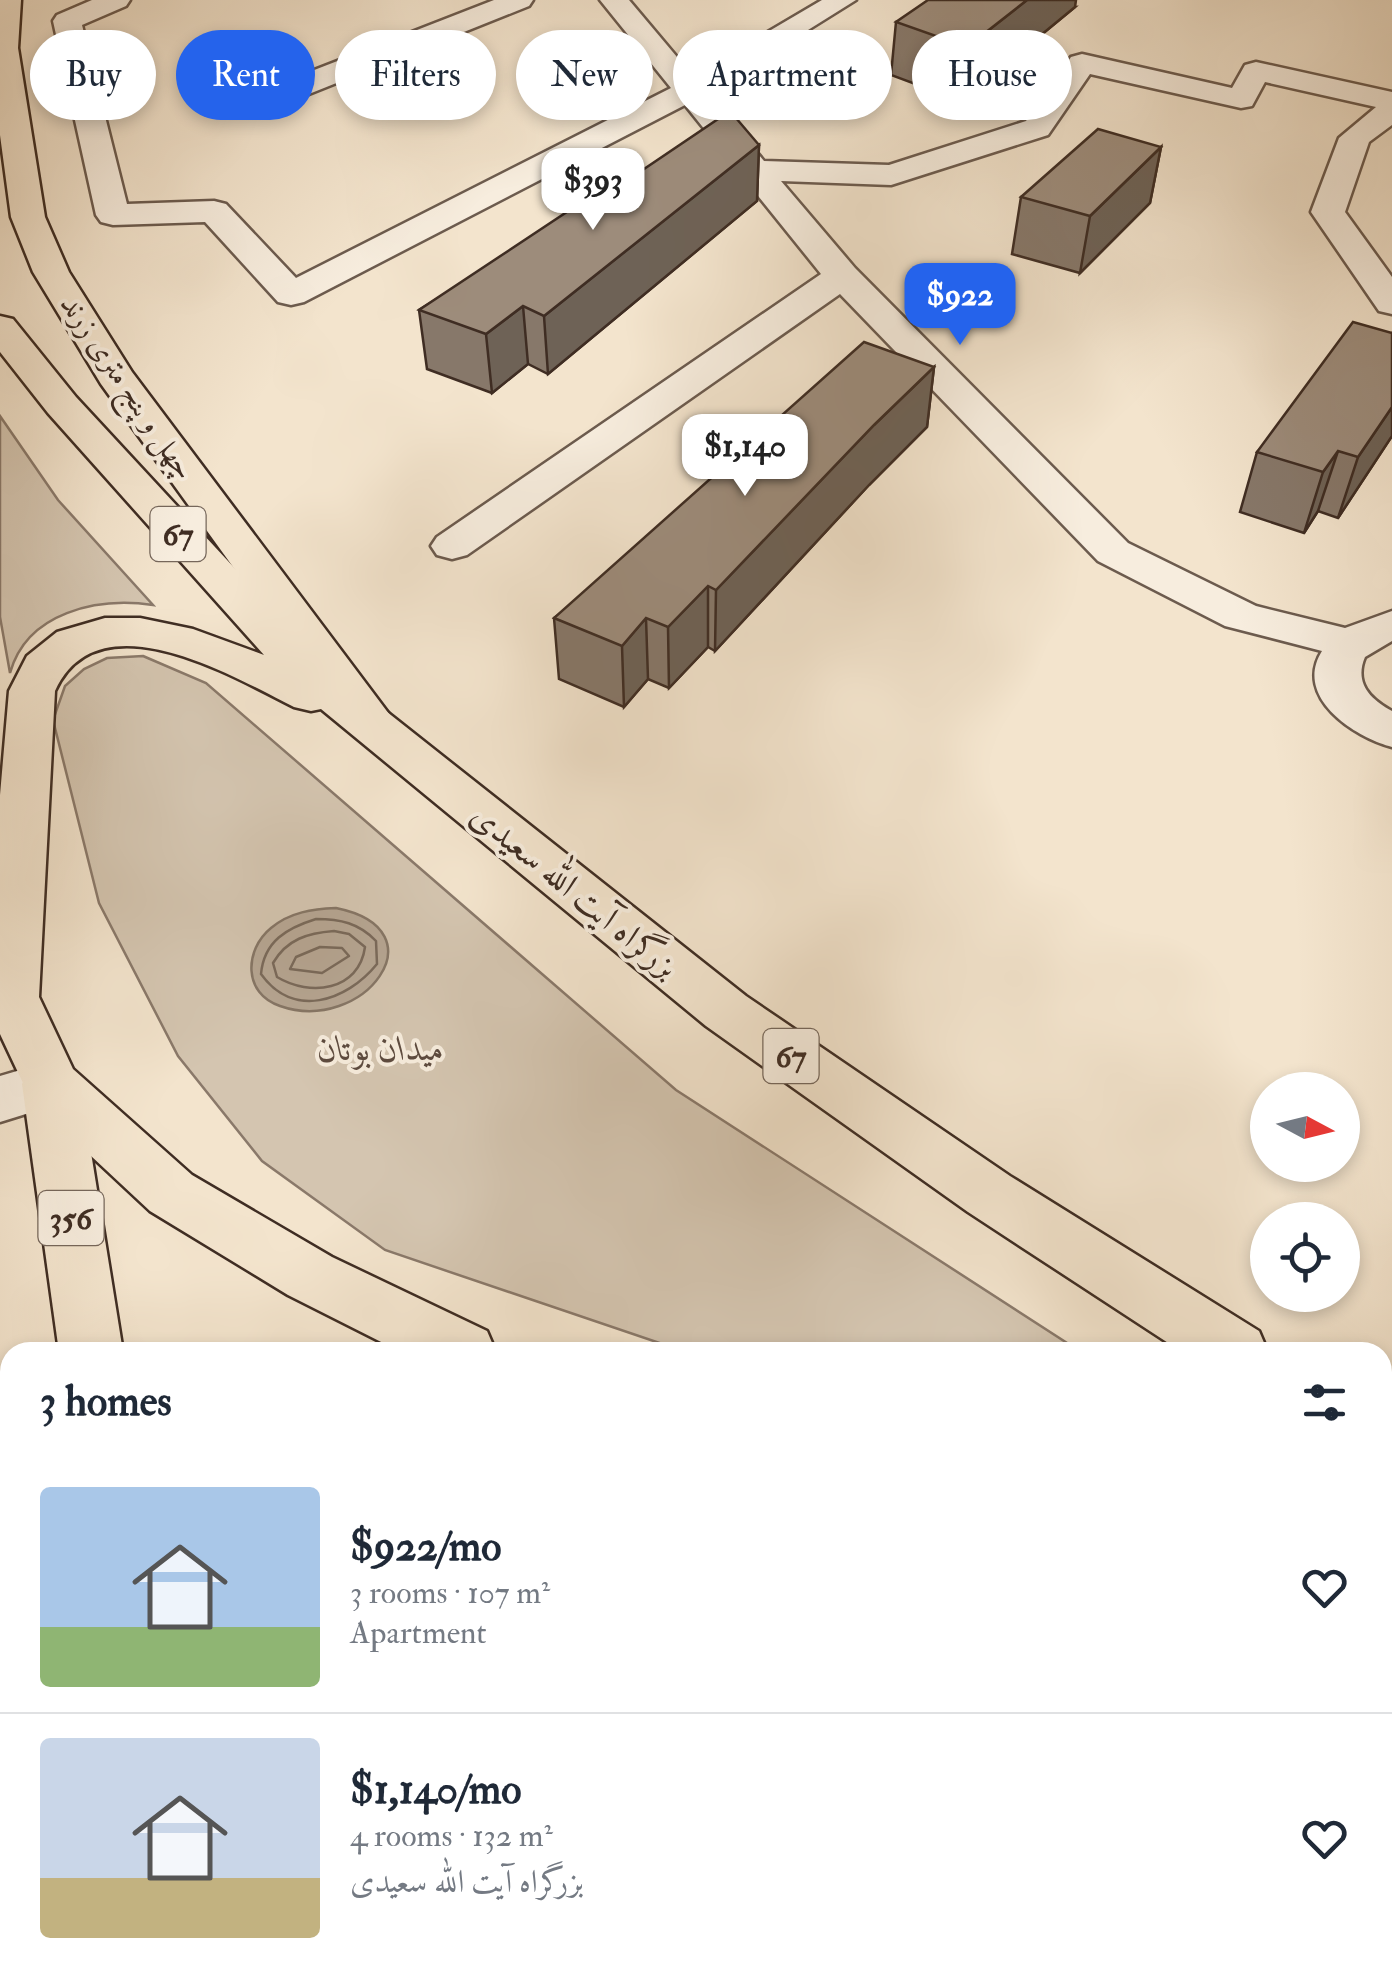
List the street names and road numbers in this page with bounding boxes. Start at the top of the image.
street label: چهل و پنج متری زرند [45,288,203,491]
road number: 67 [150,507,206,561]
street label: بزرگراه آیت الله سعیدی [461,789,691,988]
road number: 67 [764,1029,818,1083]
road number: 356 [38,1191,104,1245]

